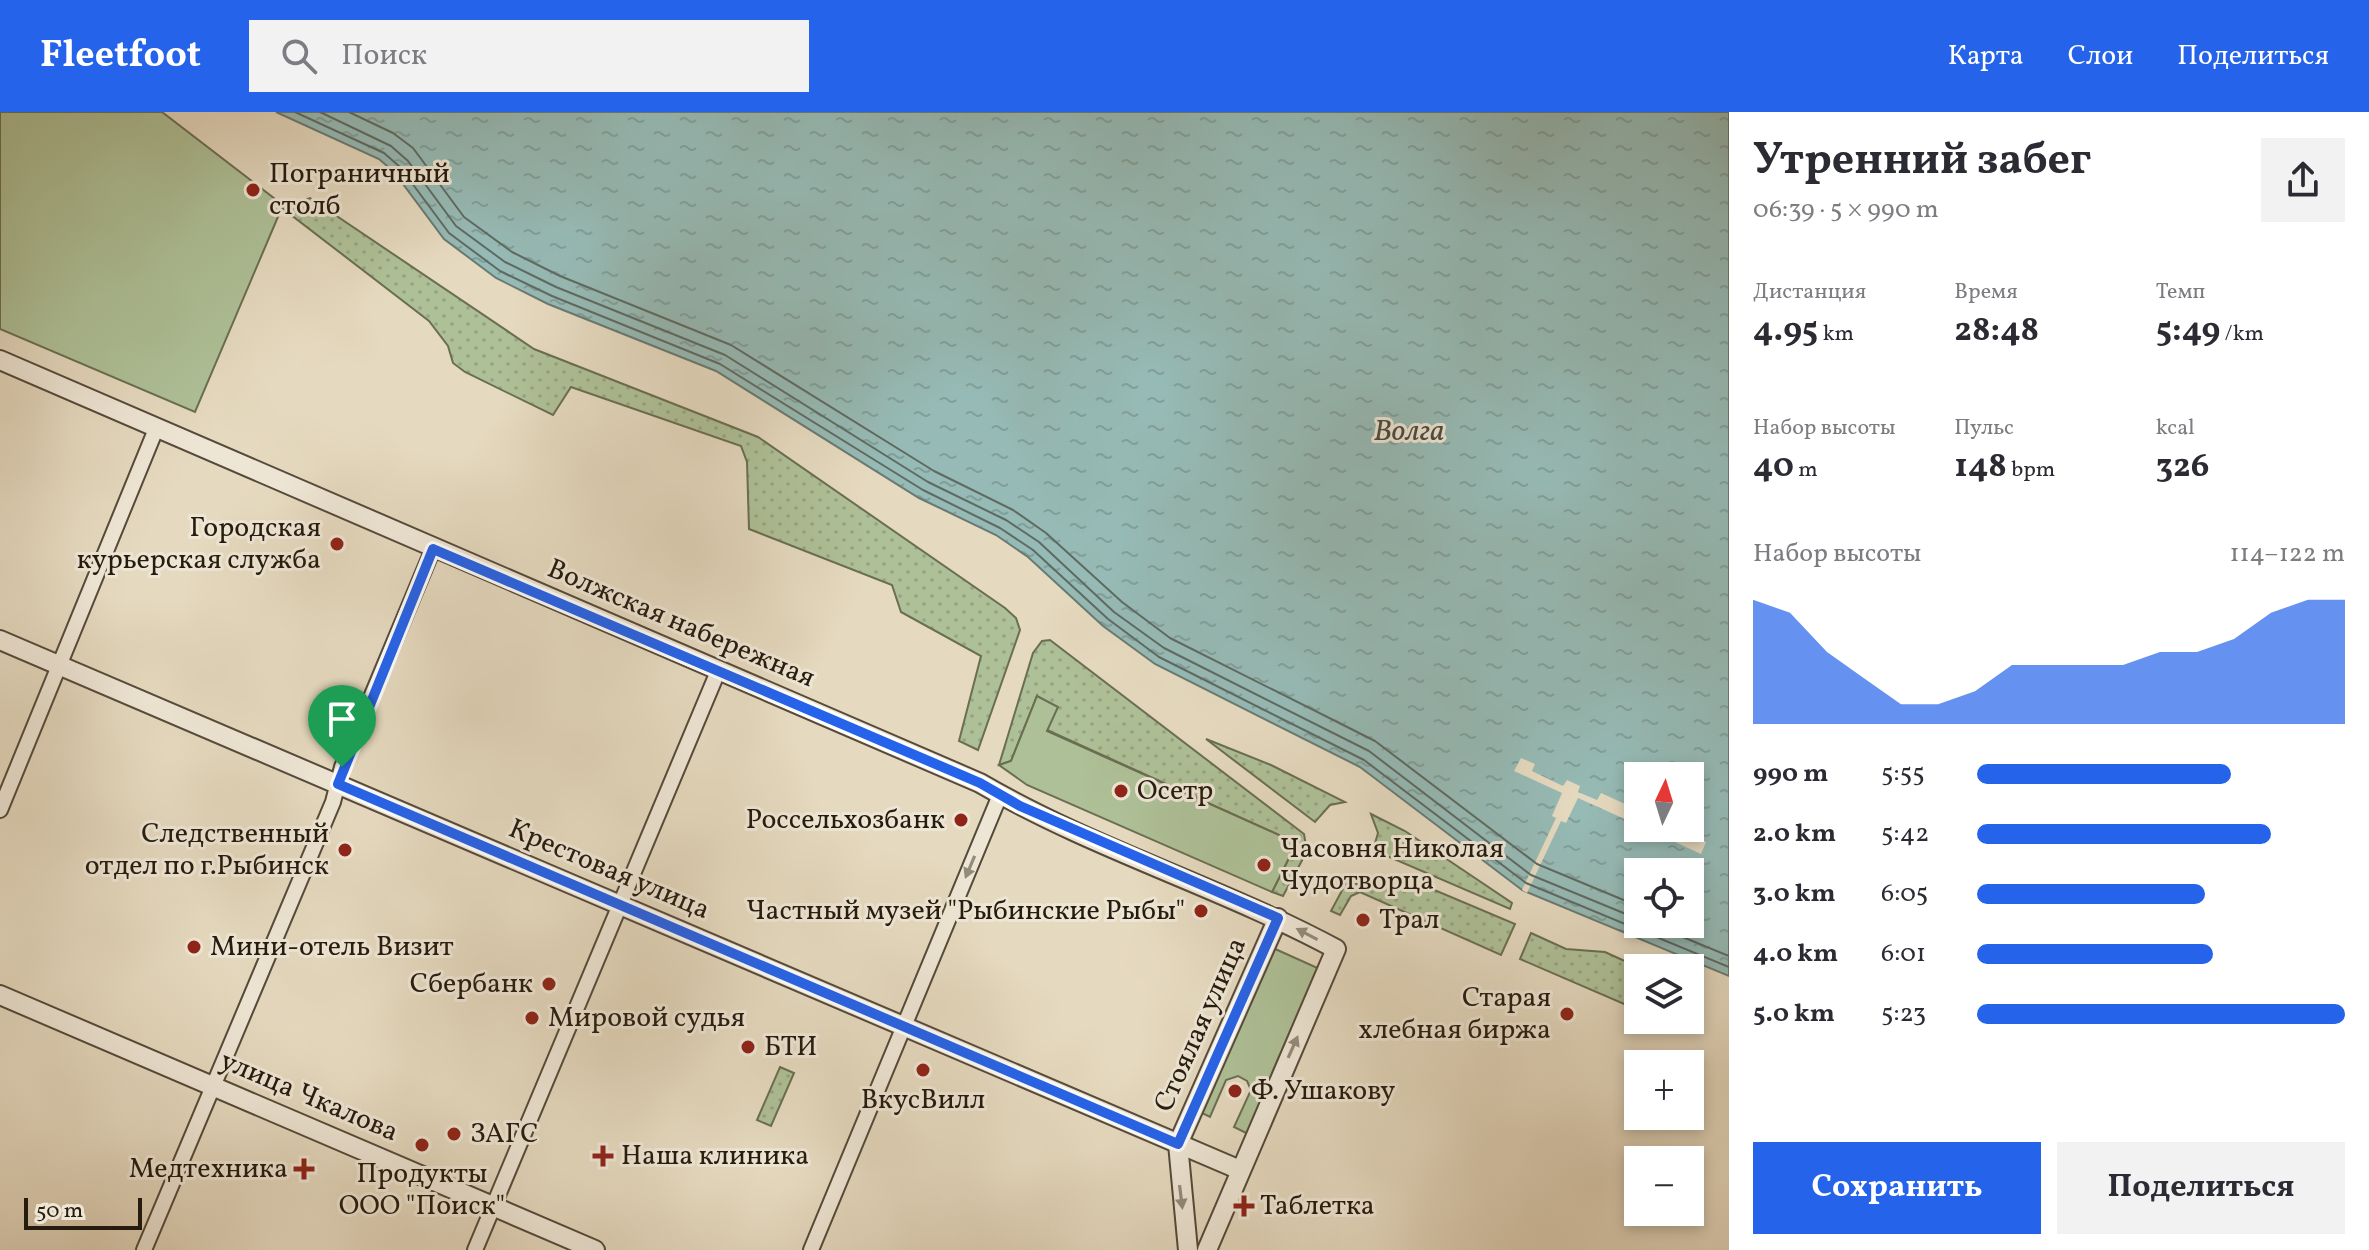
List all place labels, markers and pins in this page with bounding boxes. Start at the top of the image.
place label: Пограничный столб [269,155,450,226]
marker: Пограничный столб [244,181,262,199]
place label: Городская курьерская служба [77,509,321,580]
marker: Городская курьерская служба [328,535,346,553]
pin [308,685,376,767]
place label: Осетр [1137,772,1213,811]
marker: Осетр [1112,782,1130,800]
place label: Россельхозбанк [746,801,945,840]
marker: Россельхозбанк [952,811,970,829]
place label: Следственный отдел по г.Рыбинск [85,815,329,886]
place label: Часовня Николая Чудотворца [1280,830,1504,901]
marker: Следственный отдел по г.Рыбинск [336,841,354,859]
marker: Часовня Николая Чудотворца [1255,856,1273,874]
place label: Частный музей "Рыбинские Рыбы" [746,892,1185,931]
place label: Трал [1379,901,1440,940]
marker: Частный музей "Рыбинские Рыбы" [1192,902,1210,920]
marker: Трал [1354,911,1372,929]
place label: Мини-отель Визит [210,928,454,967]
marker: Мини-отель Визит [185,938,203,956]
place label: Сбербанк [410,965,533,1004]
marker: Сбербанк [540,975,558,993]
place label: Старая хлебная биржа [1358,979,1551,1050]
place label: Мировой судья [548,999,745,1038]
marker: Старая хлебная биржа [1558,1005,1576,1023]
marker: Мировой судья [523,1009,541,1027]
place label: БТИ [764,1028,817,1067]
marker: БТИ [739,1038,757,1056]
marker: ВкусВилл [914,1061,932,1079]
place label: Ф. Ушакову [1251,1072,1395,1111]
place label: ВкусВилл [861,1081,985,1120]
marker: Ф. Ушакову [1226,1082,1244,1100]
place label: ЗАГС [470,1115,539,1154]
marker: ЗАГС [445,1125,463,1143]
marker: Продукты ООО "Поиск" [413,1136,431,1154]
place label: Наша клиника [621,1137,809,1176]
marker: Наша клиника [592,1145,614,1167]
place label: Медтехника [129,1150,288,1189]
place label: Продукты ООО "Поиск" [339,1155,505,1226]
marker: Медтехника [295,1160,313,1178]
place label: Таблетка [1260,1187,1375,1226]
marker: Таблетка [1235,1197,1253,1215]

